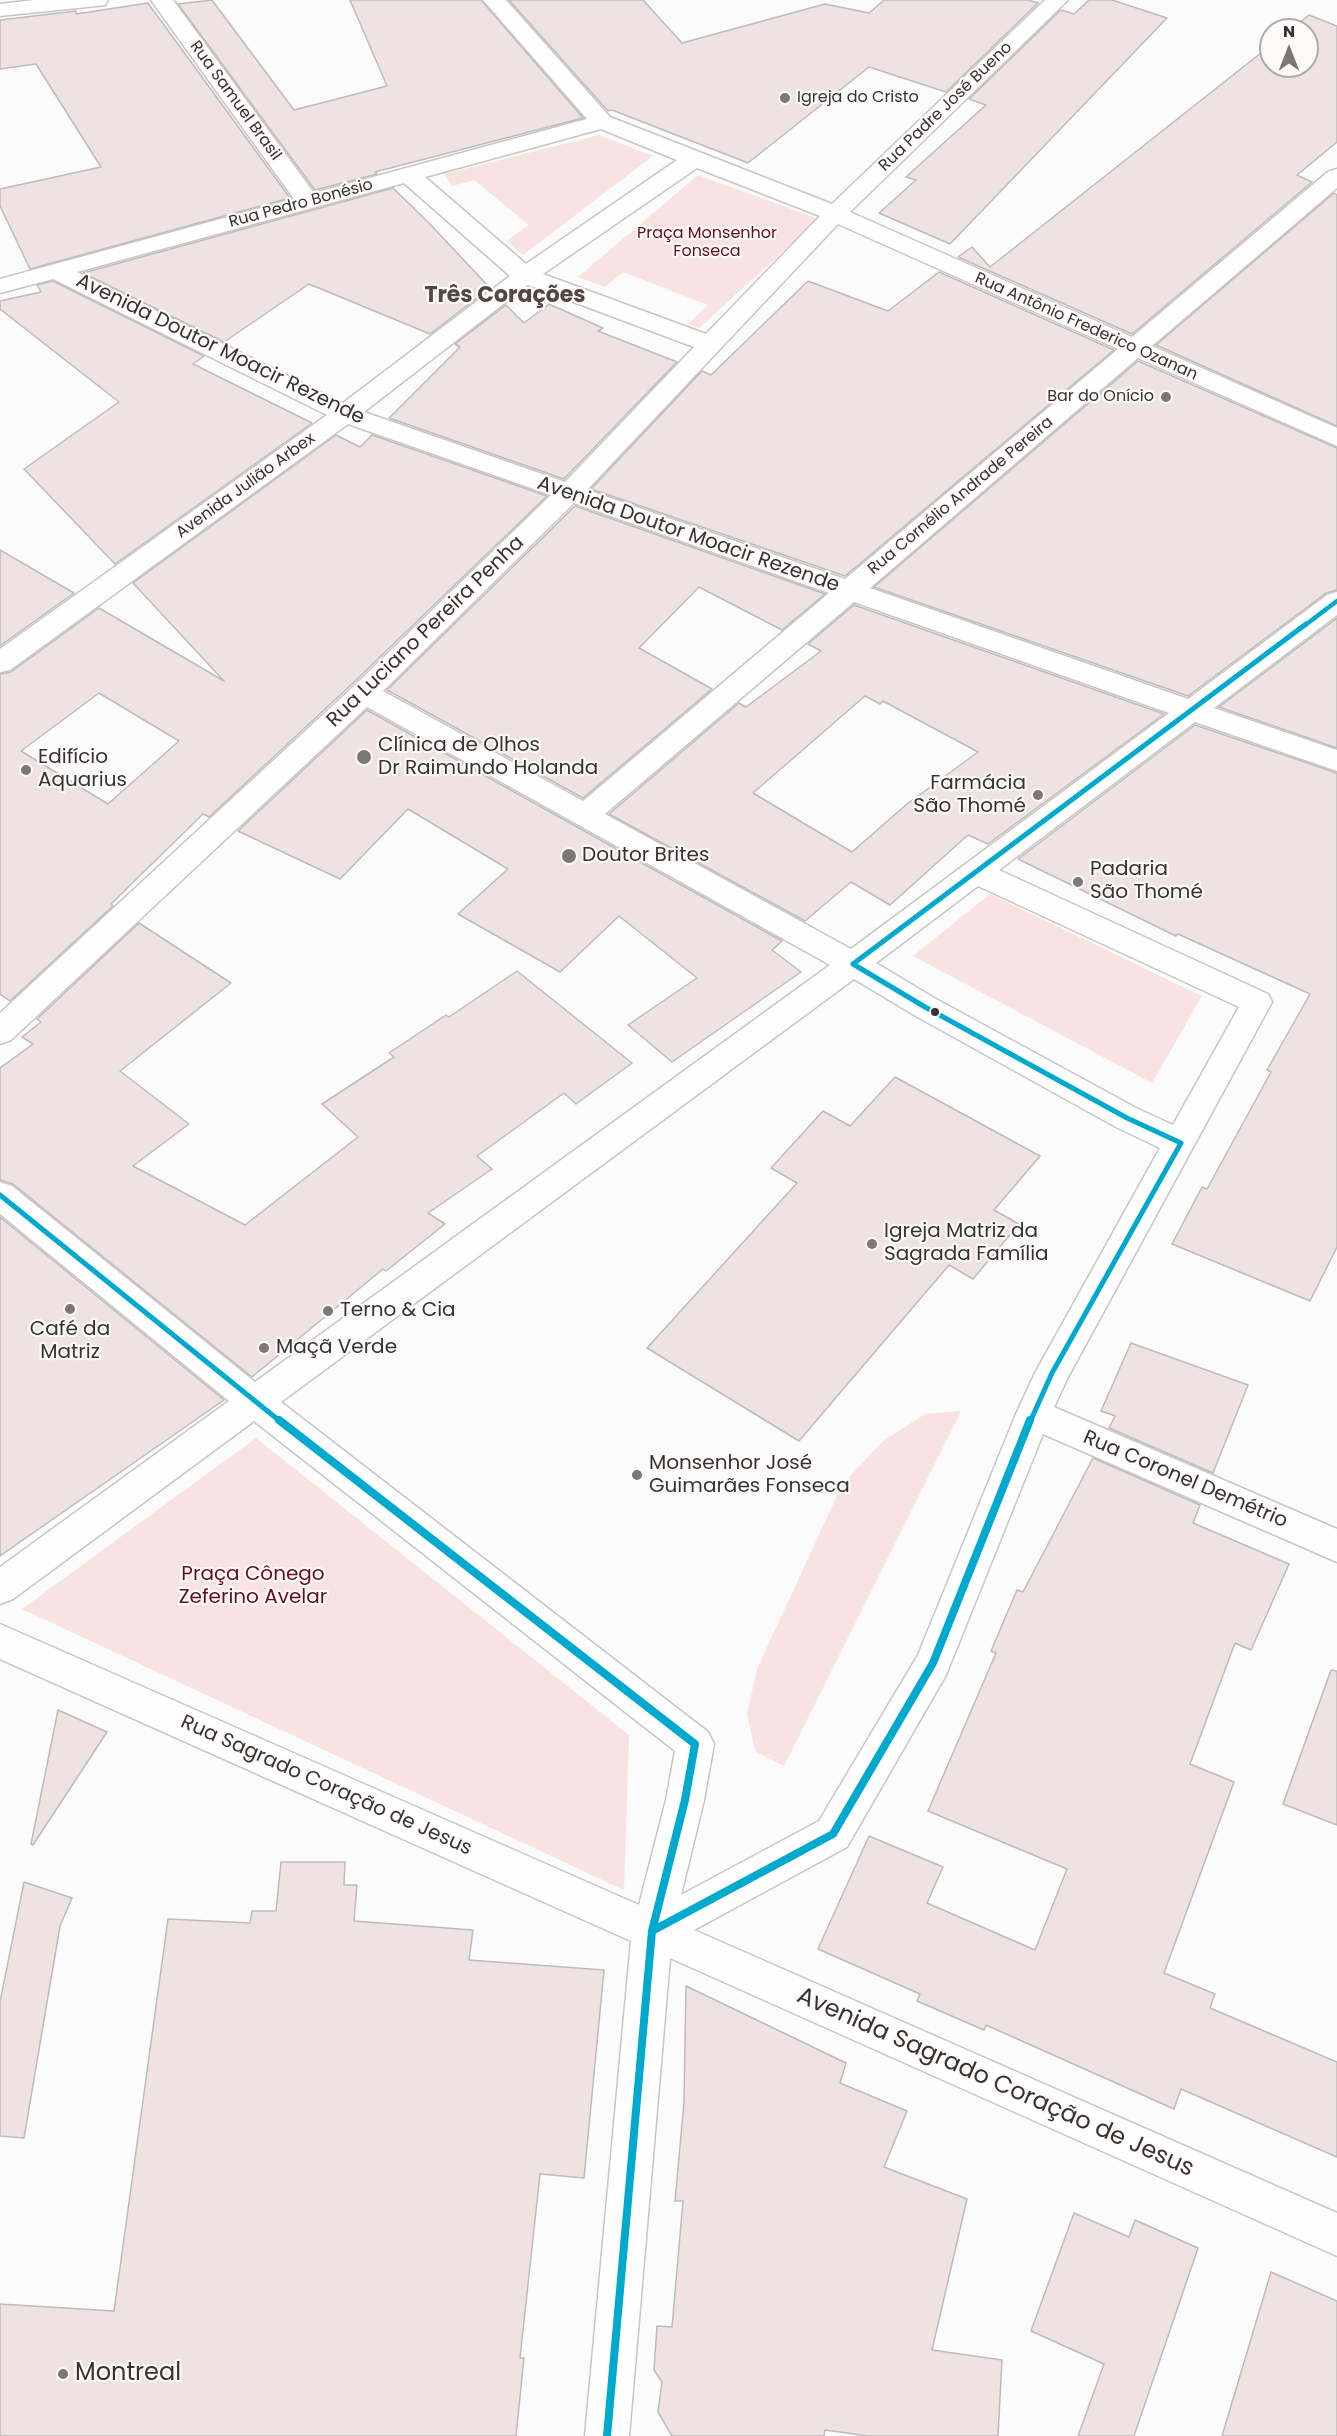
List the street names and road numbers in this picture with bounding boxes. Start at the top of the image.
street label: Rua Samuel Brasil [185,38,285,164]
street label: Rua Padre José Bueno [875,38,1017,176]
street label: Rua Pedro Bonésio [227,176,375,232]
street label: Rua Antônio Frederico Ozanan [972,269,1200,385]
street label: Avenida Doutor Moacir Rezende [72,270,368,430]
street label: Rua Cornélio Andrade Pereira [865,413,1057,579]
street label: Avenida Julião Arbex [173,429,319,543]
street label: Avenida Doutor Moacir Rezende [534,472,842,598]
street label: Rua Luciano Pereira Penha [322,531,530,733]
street label: Rua Coronel Demétrio [1079,1426,1291,1534]
street label: Rua Sagrado Coração de Jesus [177,1711,475,1861]
street label: Avenida Sagrado Coração de Jesus [792,1982,1198,2184]

